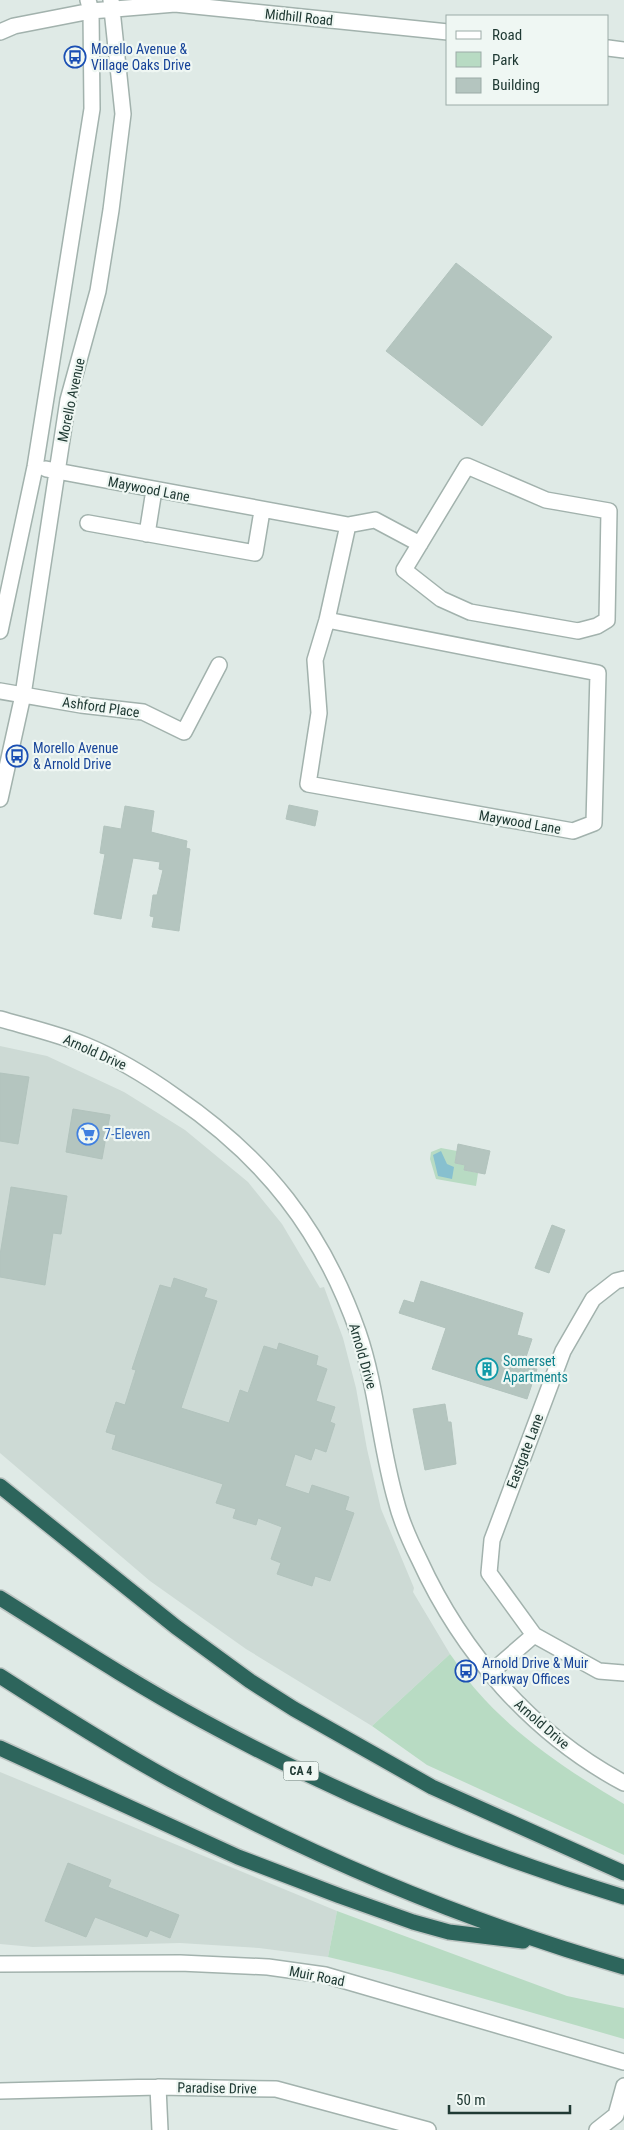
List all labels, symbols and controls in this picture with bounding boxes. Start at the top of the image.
street label: Midhill Road [264,5,334,29]
legend [446,15,609,105]
text: Road [492,26,522,44]
place label: Morello Avenue & Village Oaks Drive [91,41,191,73]
bus stop icon: Morello Avenue & Village Oaks Drive [63,45,87,69]
text: Park [492,51,519,69]
text: Building [492,76,540,94]
street label: Morello Avenue [54,356,88,443]
street label: Maywood Lane [107,473,192,505]
street label: Ashford Place [61,694,141,720]
place label: Morello Avenue & Arnold Drive [33,740,119,772]
bus stop icon: Morello Avenue & Arnold Drive [5,744,29,768]
street label: Maywood Lane [478,807,563,837]
street label: Arnold Drive [61,1031,129,1073]
supermarket icon: 7-Eleven [76,1122,100,1146]
place label: 7-Eleven [104,1126,150,1142]
street label: Arnold Drive [346,1321,380,1391]
place label: Somerset Apartments [503,1353,568,1385]
building icon: Somerset Apartments [475,1357,499,1381]
street label: Eastgate Lane [503,1411,547,1490]
place label: Arnold Drive & Muir Parkway Offices [482,1655,588,1687]
bus stop icon: Arnold Drive & Muir Parkway Offices [454,1659,478,1683]
street label: Arnold Drive [511,1696,573,1752]
road number: CA 4 [284,1762,318,1780]
street label: Muir Road [288,1963,346,1989]
street label: Paradise Drive [177,2079,257,2097]
scale bar [449,2082,570,2114]
text: 50 m [456,2091,486,2109]

